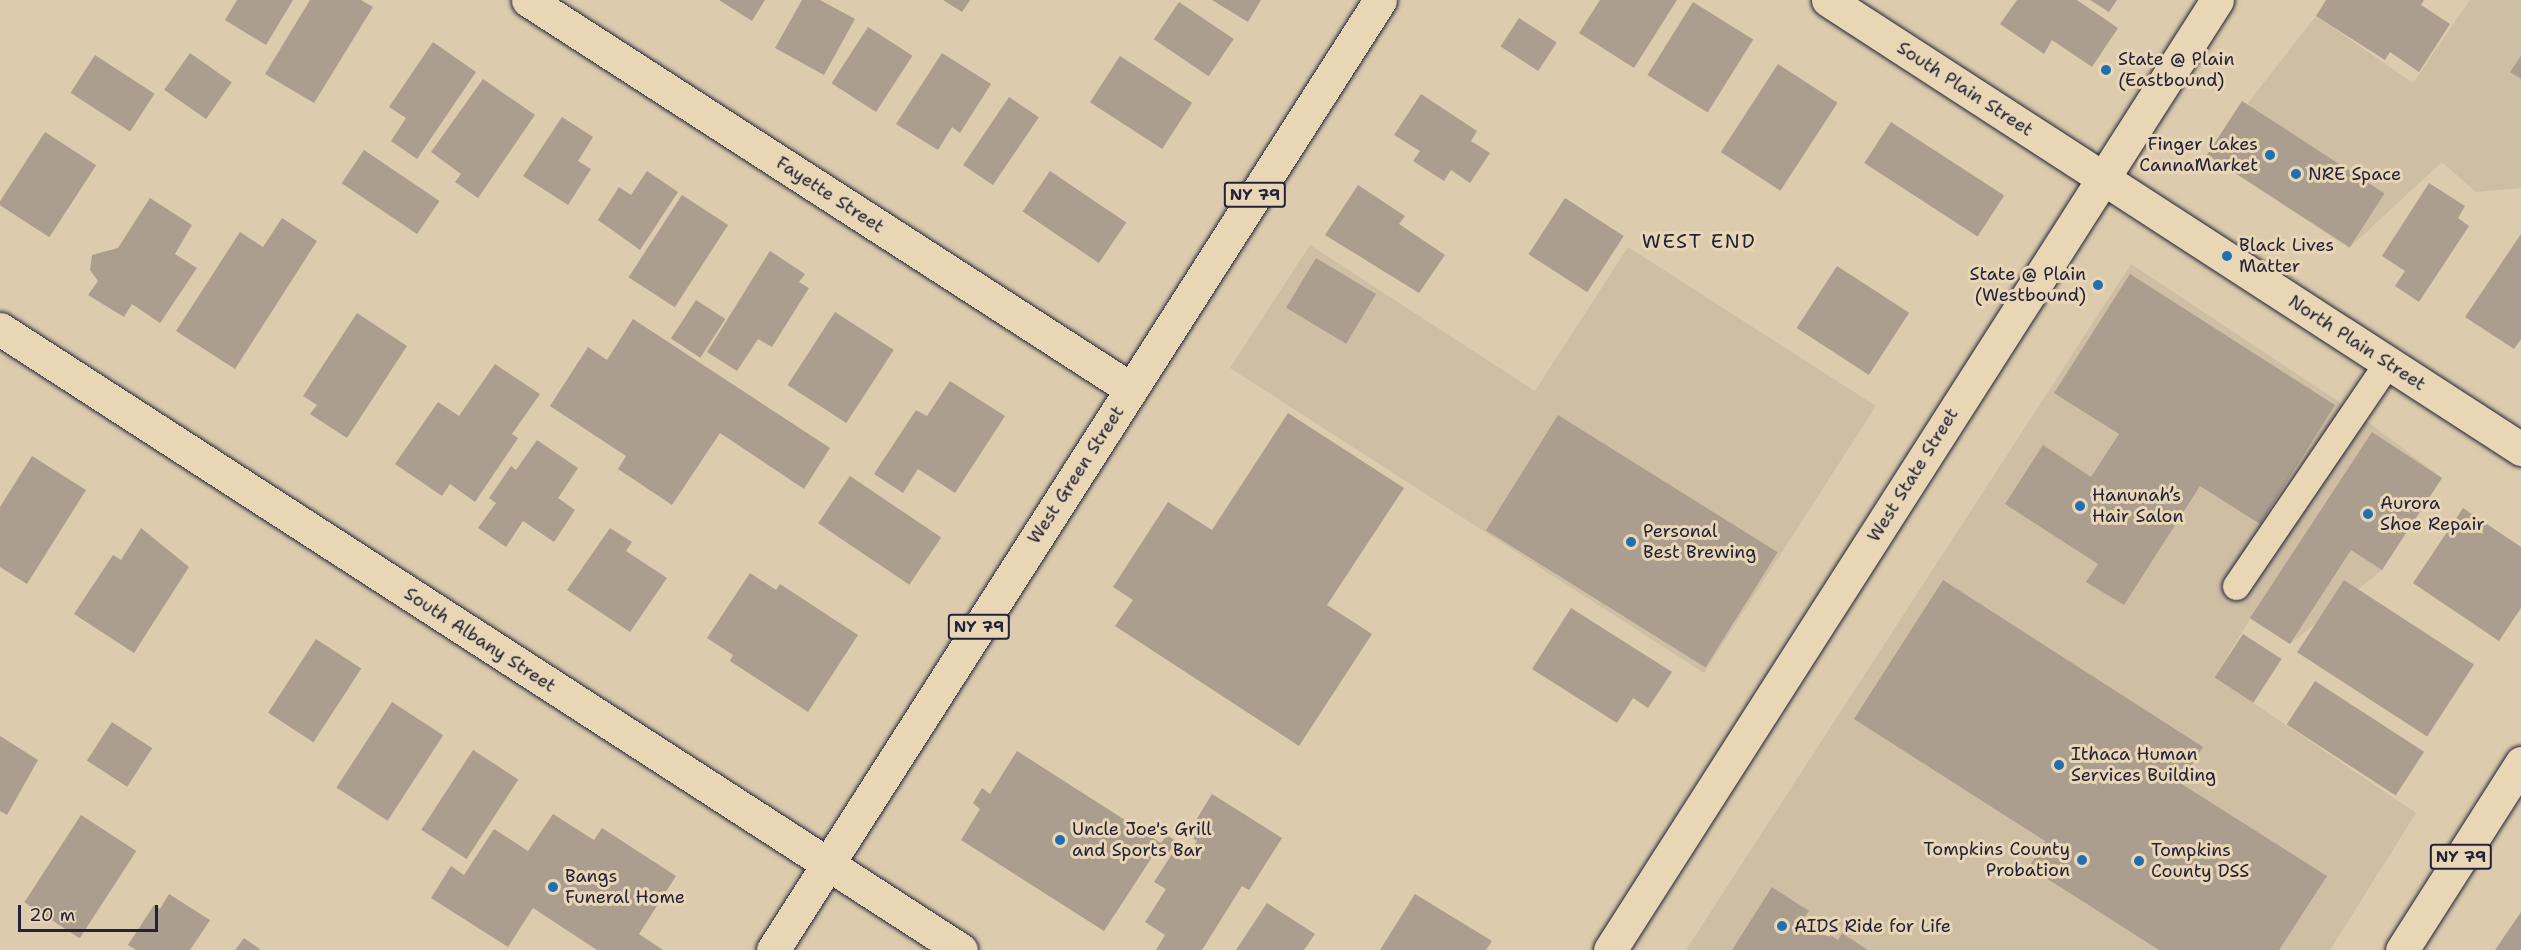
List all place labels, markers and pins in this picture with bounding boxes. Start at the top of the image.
place label: State @ Plain (Eastbound) [2118,49,2234,92]
marker: State @ Plain (Eastbound) [2099,63,2113,77]
place label: Finger Lakes CannaMarket [2139,134,2258,176]
marker: Finger Lakes CannaMarket [2263,148,2277,162]
place label: NRE Space [2308,163,2401,185]
marker: NRE Space [2289,167,2303,181]
place label: Black Lives Matter [2239,235,2334,278]
marker: Black Lives Matter [2220,249,2234,263]
place label: State @ Plain (Westbound) [1970,264,2086,306]
marker: State @ Plain (Westbound) [2091,278,2105,292]
place label: Hanunah’s Hair Salon [2092,485,2183,528]
place label: Aurora Shoe Repair [2380,493,2485,536]
marker: Hanunah’s Hair Salon [2073,499,2087,513]
marker: Aurora Shoe Repair [2361,507,2375,521]
place label: Personal Best Brewing [1643,521,1756,564]
marker: Personal Best Brewing [1624,535,1638,549]
place label: Ithaca Human Services Building [2071,744,2216,786]
marker: Ithaca Human Services Building [2052,758,2066,772]
place label: Uncle Joe's Grill and Sports Bar [1072,819,1212,862]
marker: Uncle Joe's Grill and Sports Bar [1053,833,1067,847]
place label: Tompkins County Probation [1923,839,2070,882]
place label: Tompkins County DSS [2151,840,2249,882]
marker: Tompkins County Probation [2075,853,2089,867]
marker: Tompkins County DSS [2132,854,2146,868]
place label: Bangs Funeral Home [565,866,685,908]
marker: Bangs Funeral Home [546,880,560,894]
place label: AIDS Ride for Life [1794,915,1951,937]
marker: AIDS Ride for Life [1775,919,1789,933]

